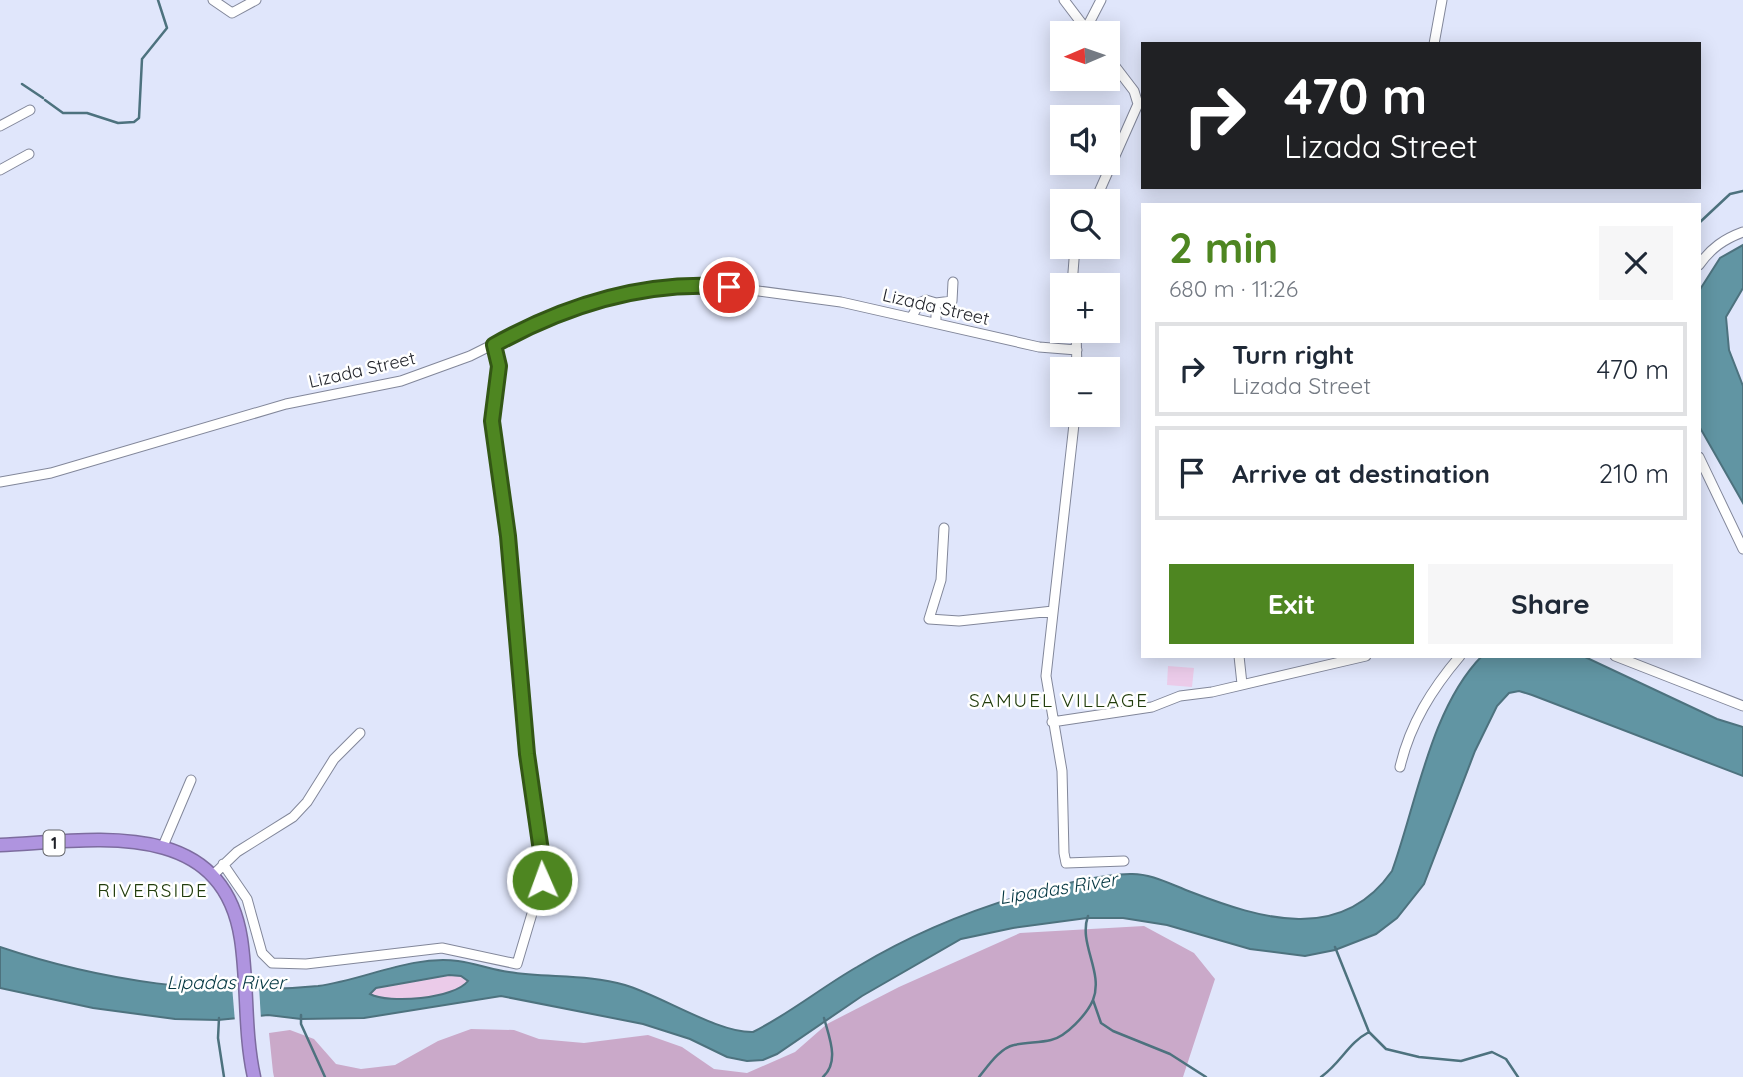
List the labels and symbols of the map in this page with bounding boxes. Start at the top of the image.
north arrow [1050,21,1120,91]
pin [699,257,759,317]
street label: Lizada Street [880,283,992,330]
street label: Lizada Street [306,346,418,393]
district label: SAMUEL VILLAGE [969,688,1149,712]
road number: 1 [44,830,64,856]
position arrow [505,843,579,917]
water label: Lipadas River [997,866,1121,909]
district label: RIVERSIDE [97,878,209,902]
water label: Lipadas River [166,970,288,994]

